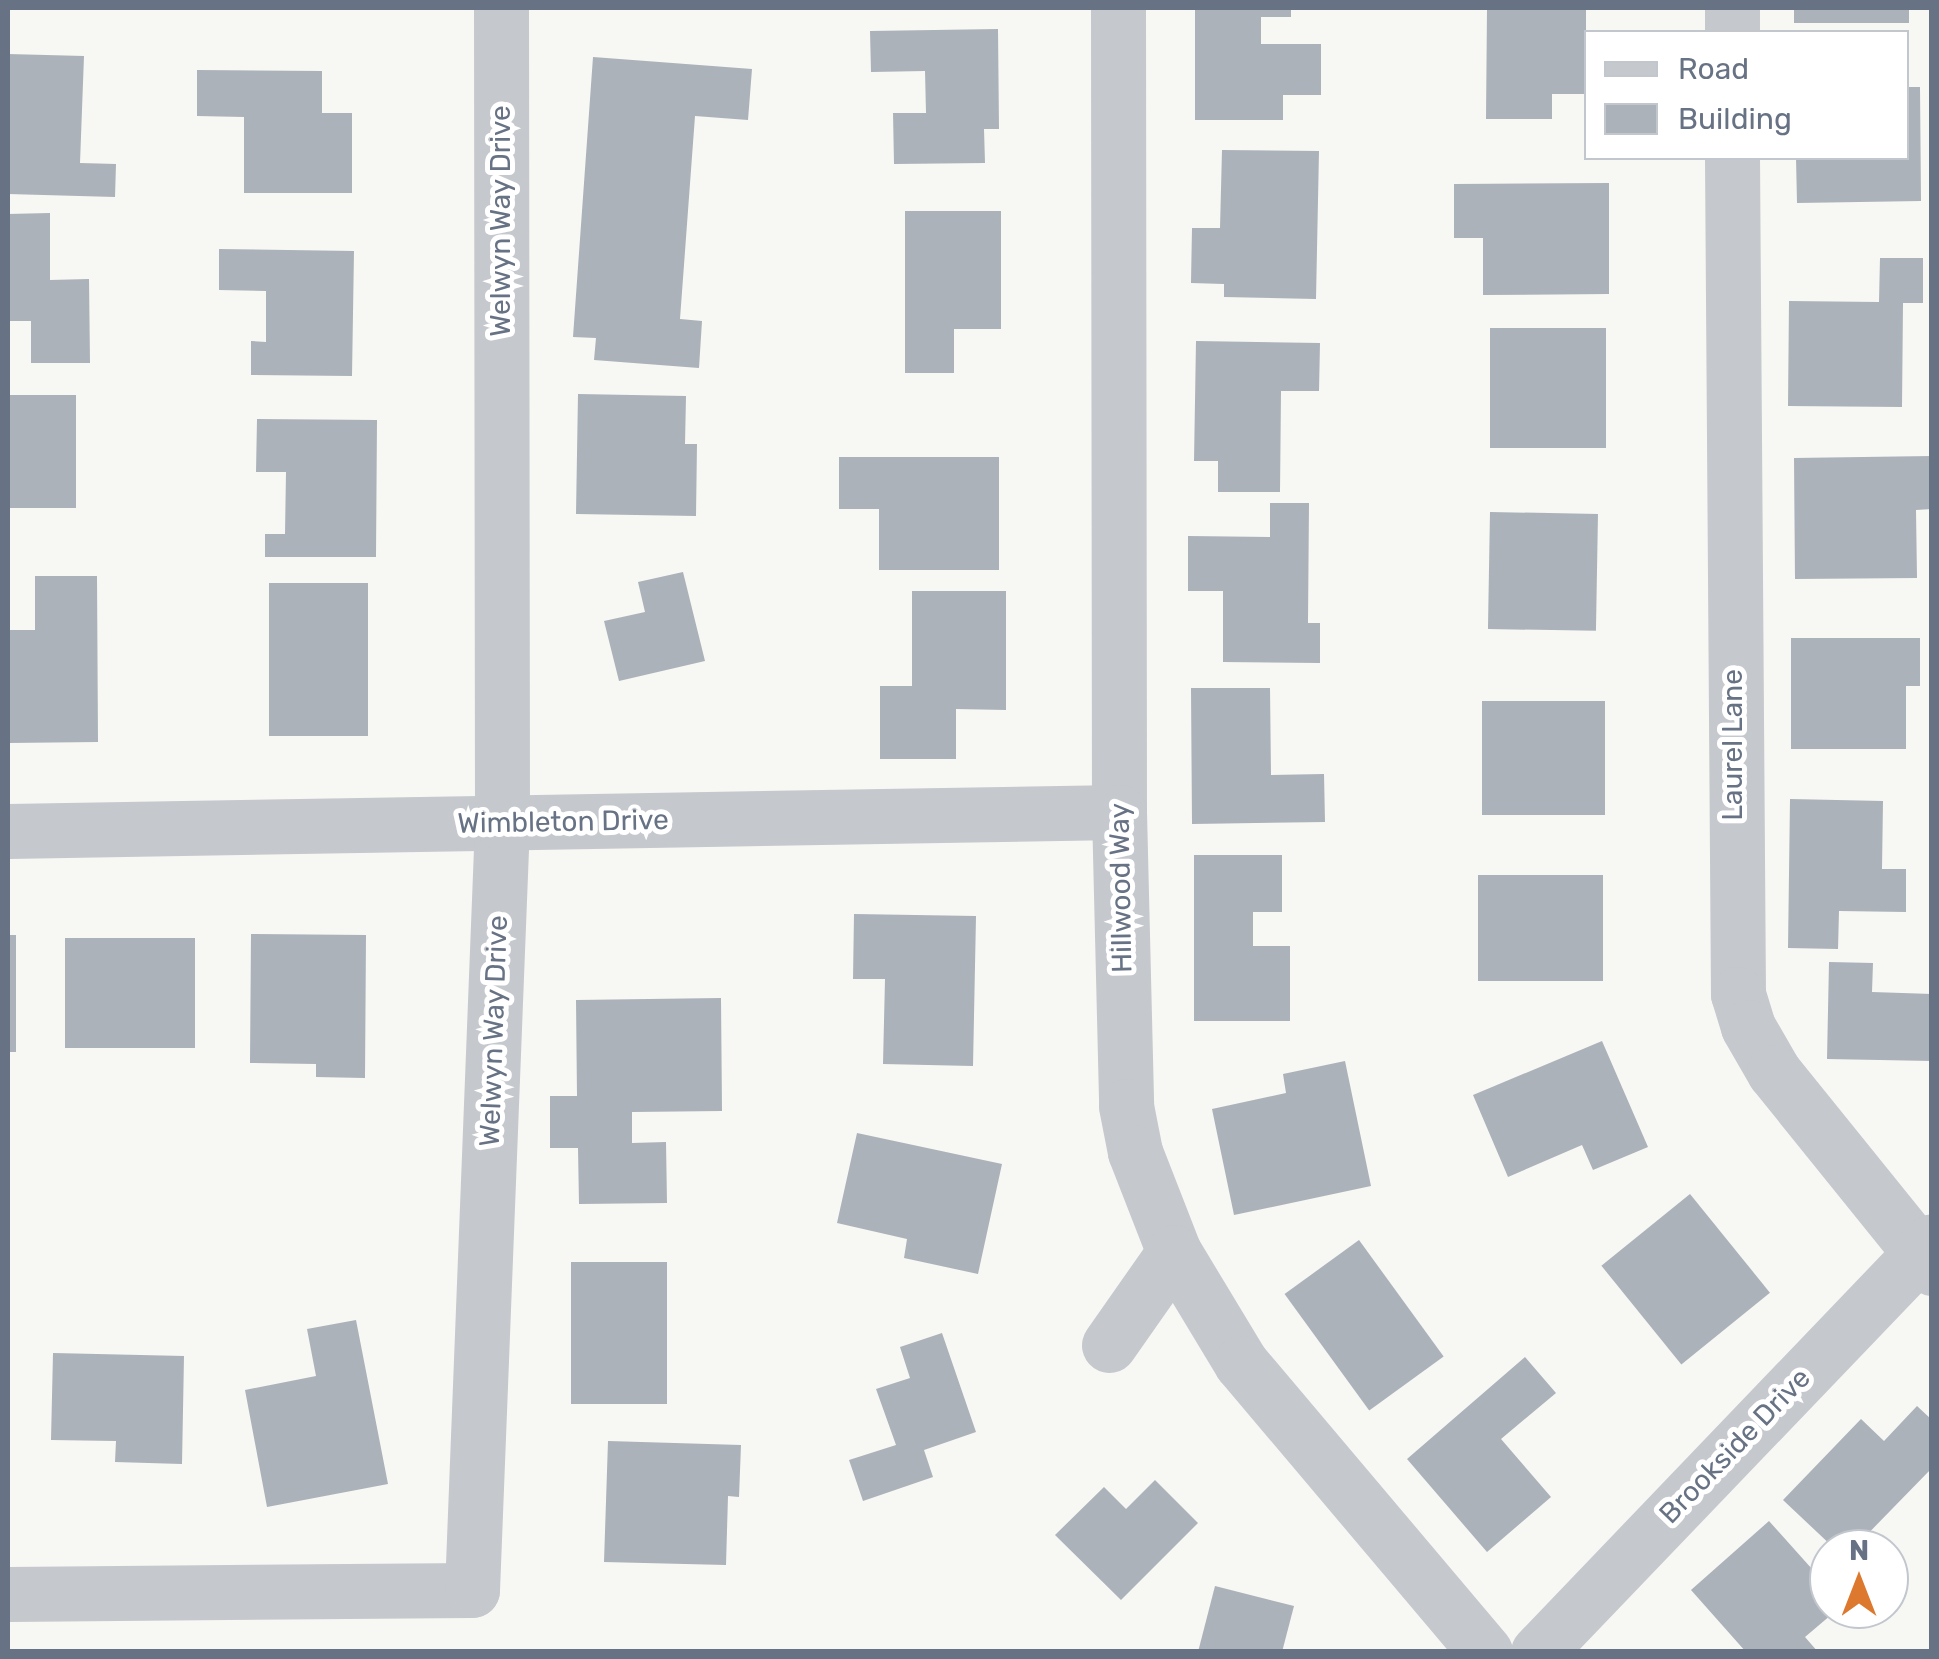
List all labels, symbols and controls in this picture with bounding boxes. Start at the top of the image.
legend [1584,30,1909,160]
text: Road [1678,51,1749,87]
text: Building [1678,101,1792,137]
street label: Welwyn Way Drive [484,105,518,337]
street label: Laurel Lane [1716,669,1750,821]
street label: Hillwood Way [1103,802,1139,974]
street label: Wimbleton Drive [457,803,669,841]
street label: Welwyn Way Drive [473,914,515,1148]
street label: Brookside Drive [1652,1361,1818,1531]
north arrow [1809,1529,1909,1629]
text: N [1849,1534,1869,1567]

